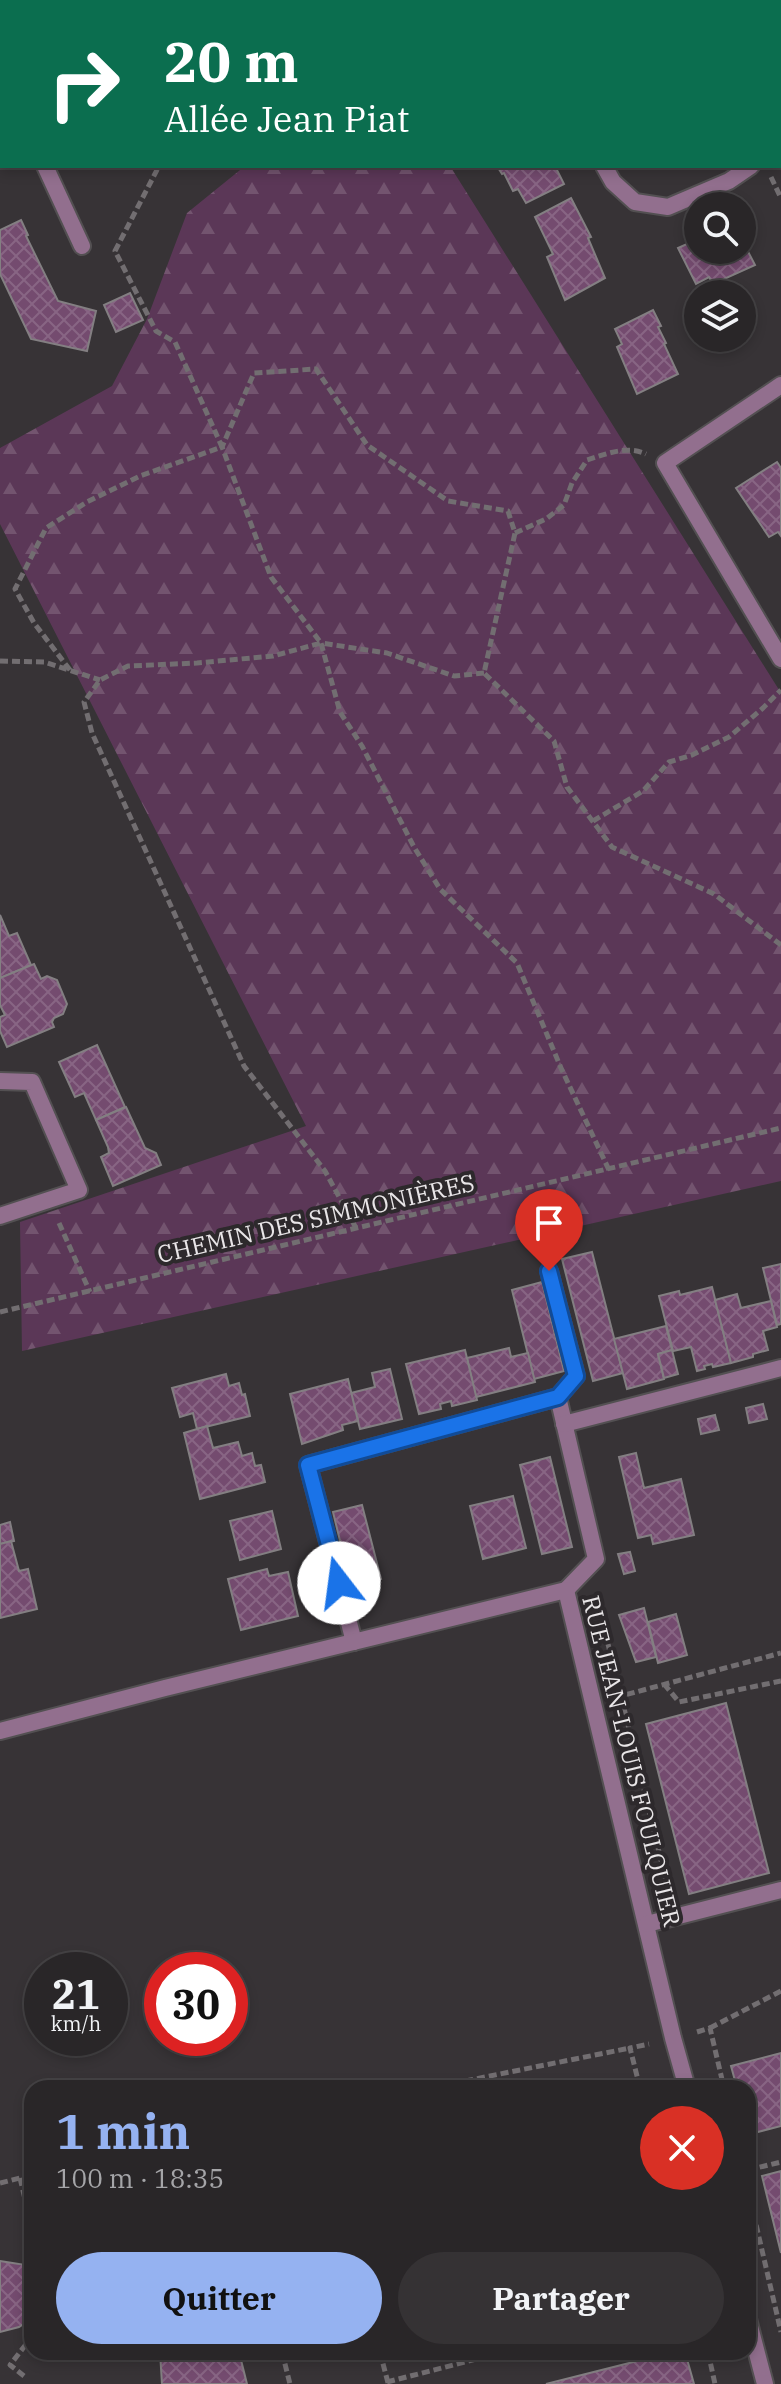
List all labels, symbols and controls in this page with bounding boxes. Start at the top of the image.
text: 20 m [164,25,299,97]
icon: right [32,32,136,136]
text: Allée Jean Piat [164,95,409,142]
map controls [684,192,756,352]
button: search [684,192,756,264]
button: layers [684,280,756,352]
street label: CHEMIN DES SIMMONIÈRES [154,1166,478,1270]
pin [515,1189,583,1271]
icon: arrive [527,1201,571,1245]
position arrow [297,1541,381,1625]
street label: RUE JEAN-LOUIS FOULQUIER [575,1592,689,1930]
speed limit sign: 30 [144,1952,248,2056]
text: 21 [52,1968,100,2020]
text: km/h [51,2010,101,2037]
text: 1 min [56,2100,190,2162]
button: close [640,2106,724,2190]
text: 100 m · 18:35 [56,2161,224,2195]
button: Quitter [56,2252,382,2344]
button: Partager [398,2252,724,2344]

